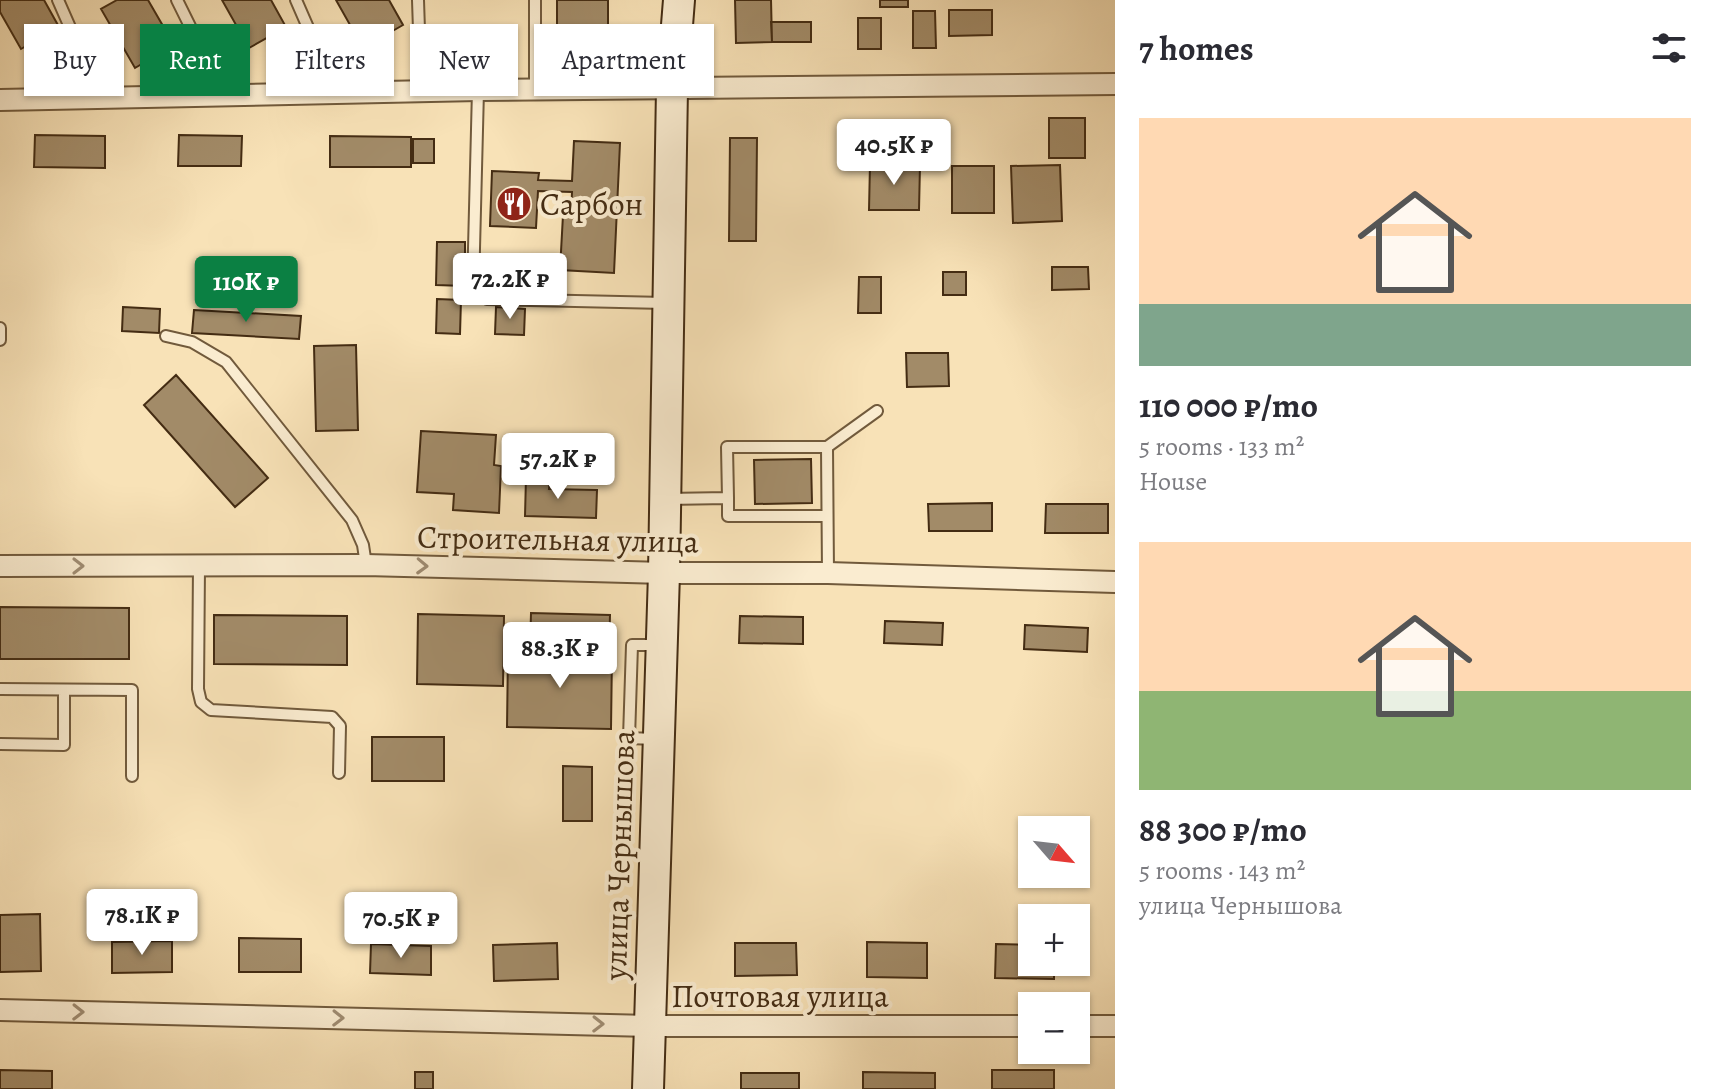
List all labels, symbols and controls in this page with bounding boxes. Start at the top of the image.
chip: Buy [24,24,124,96]
chip: Rent [140,24,250,96]
chip: Filters [266,24,394,96]
chip: New [410,24,518,96]
chip: Apartment [534,24,714,96]
text: 7 homes [1139,25,1254,72]
icon: filters [1647,26,1691,70]
pin: 40.5K ₽ [820,119,968,187]
text: 40.5K ₽ [855,127,933,162]
icon: home [1343,170,1487,314]
place label: Сарбон [540,182,643,226]
restaurant icon: Сарбон [495,185,533,223]
pin: 72.2K ₽ [436,253,584,321]
pin: 110K ₽ [181,256,311,324]
text: 72.2K ₽ [471,261,549,296]
text: 110K ₽ [213,264,279,299]
text: 110 000 ₽/mo [1139,382,1318,429]
text: 5 rooms · 133 m² [1139,429,1304,464]
pin: 57.2K ₽ [484,433,632,501]
text: 57.2K ₽ [520,441,596,476]
text: House [1139,464,1207,499]
street label: Строительная улица [417,515,699,563]
one-way arrow [72,557,85,575]
one-way arrow [416,558,429,575]
icon: home [1343,594,1487,738]
pin: 88.3K ₽ [486,622,634,690]
text: 88.3K ₽ [521,630,599,665]
street label: улица Чернышова [593,729,645,982]
text: 88 300 ₽/mo [1139,806,1307,853]
north arrow [1018,816,1090,888]
map controls [1018,816,1090,1064]
text: 5 rooms · 143 m² [1139,853,1305,888]
text: улица Чернышова [1139,888,1342,923]
pin: 78.1K ₽ [68,889,216,957]
pin: 70.5K ₽ [327,892,475,960]
text: 78.1K ₽ [105,897,179,932]
text: 70.5K ₽ [362,900,440,935]
button: + [1018,904,1090,976]
street label: Почтовая улица [671,974,889,1018]
button: − [1018,992,1090,1064]
one-way arrow [72,1003,85,1020]
one-way arrow [332,1009,345,1027]
one-way arrow [592,1016,605,1033]

